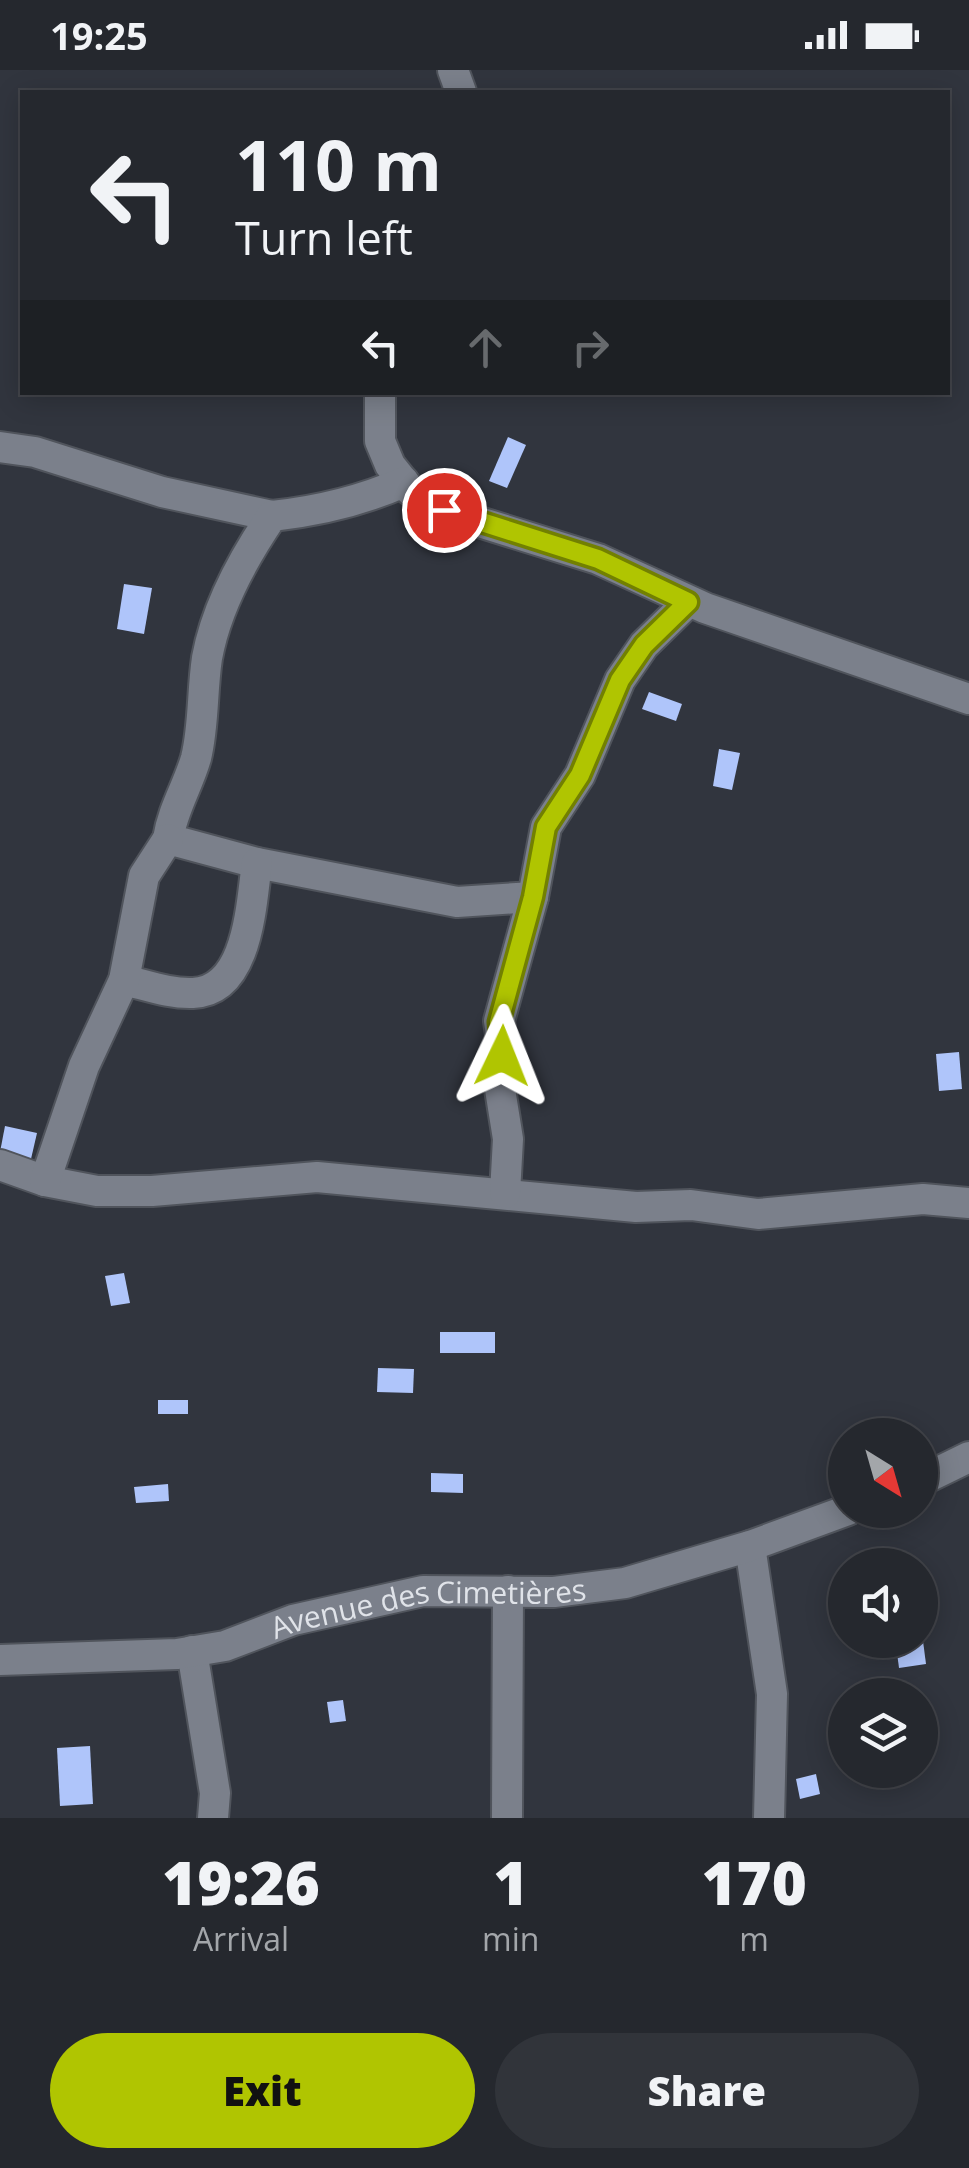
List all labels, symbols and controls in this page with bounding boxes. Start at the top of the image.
text: 19:25 [50,9,148,61]
text: 110 m [235,116,442,212]
icon: left [70,130,200,260]
text: Turn left [235,207,413,268]
icon: left [353,320,408,375]
icon: ahead [458,320,513,375]
icon: right [563,320,618,375]
pin [402,468,487,553]
icon: arrive [417,483,472,538]
position arrow [450,1004,554,1108]
north arrow [828,1418,938,1528]
map controls [828,1418,938,1788]
button: sound [828,1548,938,1658]
street label: Avenue des Cimetières [264,1568,588,1647]
button: layers [828,1678,938,1788]
text: 19:26 [162,1841,320,1923]
text: 1 [493,1841,528,1923]
text: 170 [701,1841,807,1923]
text: Arrival [193,1917,289,1960]
text: min [482,1917,539,1960]
text: m [739,1917,769,1960]
button: Exit [50,2033,475,2148]
button: Share [495,2033,919,2148]

